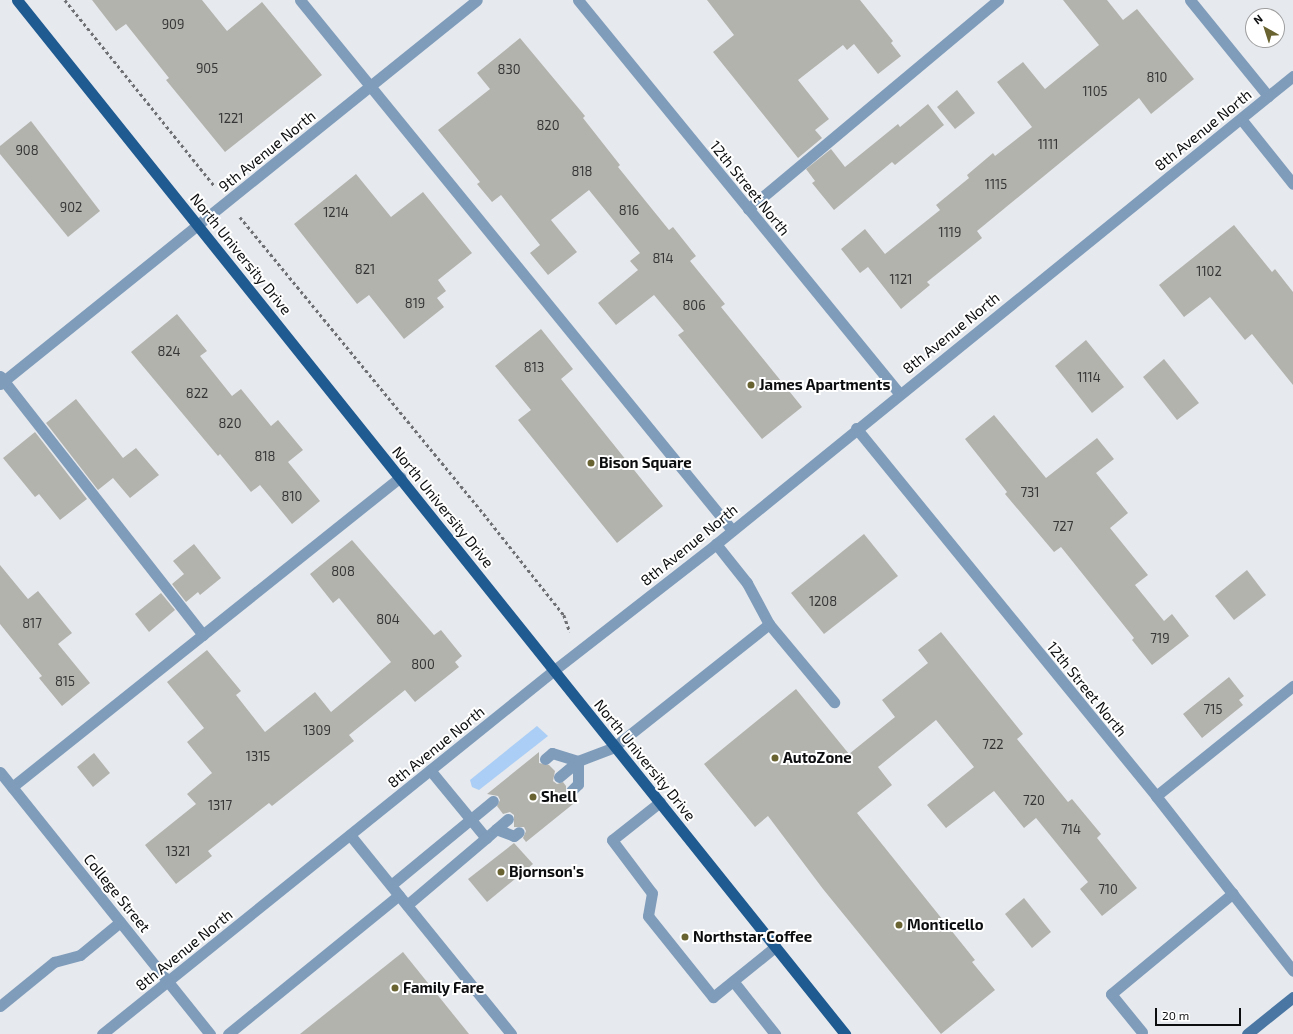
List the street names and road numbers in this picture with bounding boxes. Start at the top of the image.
street label: 8th Avenue North [1151,85,1255,175]
street label: 9th Avenue North [215,106,319,196]
street label: 12th Street North [706,137,794,239]
street label: North University Drive [186,190,296,318]
street label: 8th Avenue North [899,288,1003,378]
street label: North University Drive [388,443,498,571]
street label: 8th Avenue North [637,500,741,590]
street label: 12th Street North [1043,638,1131,740]
street label: North University Drive [590,696,700,824]
street label: 8th Avenue North [384,702,488,792]
street label: College Street [80,850,154,936]
street label: 8th Avenue North [132,905,236,995]

